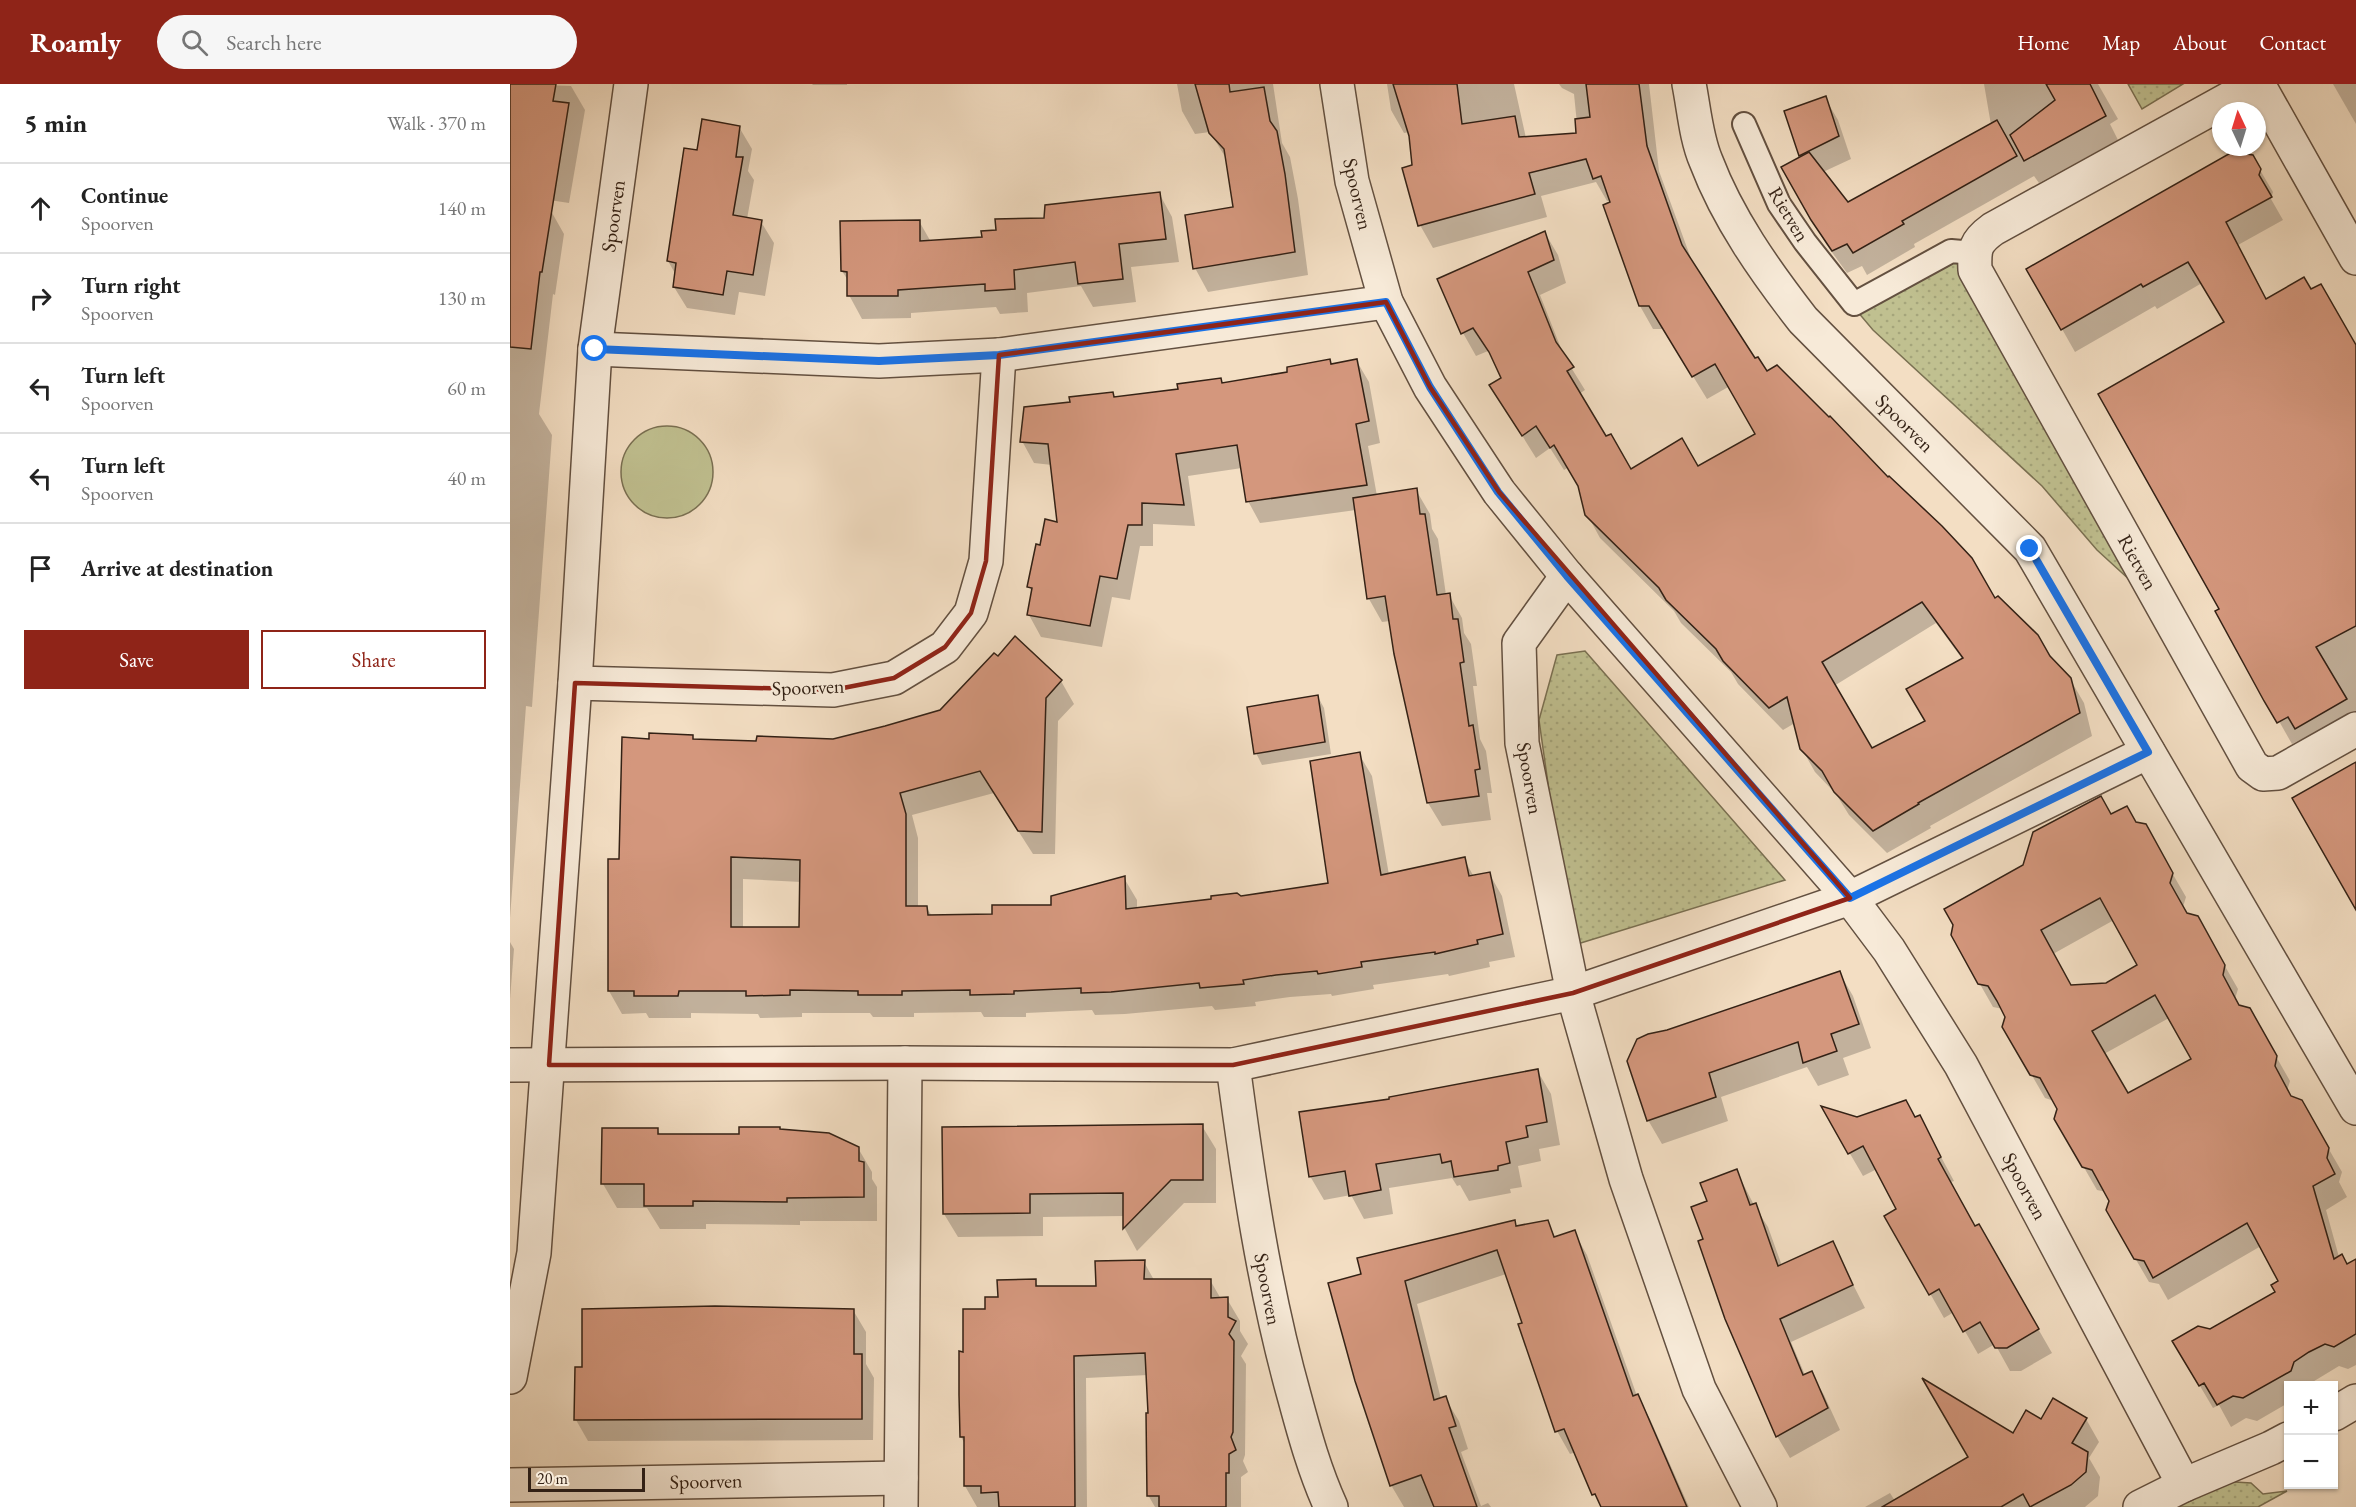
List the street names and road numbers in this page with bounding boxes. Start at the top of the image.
street label: Spoorven [1337,156,1379,233]
street label: Spoorven [595,178,631,254]
street label: Rietven [1762,182,1816,247]
street label: Spoorven [1870,388,1940,458]
street label: Rietven [2112,530,2164,595]
street label: Spoorven [771,673,845,701]
street label: Spoorven [1511,740,1549,817]
street label: Spoorven [1996,1148,2054,1225]
street label: Spoorven [1248,1251,1288,1328]
street label: Spoorven [669,1467,743,1495]

